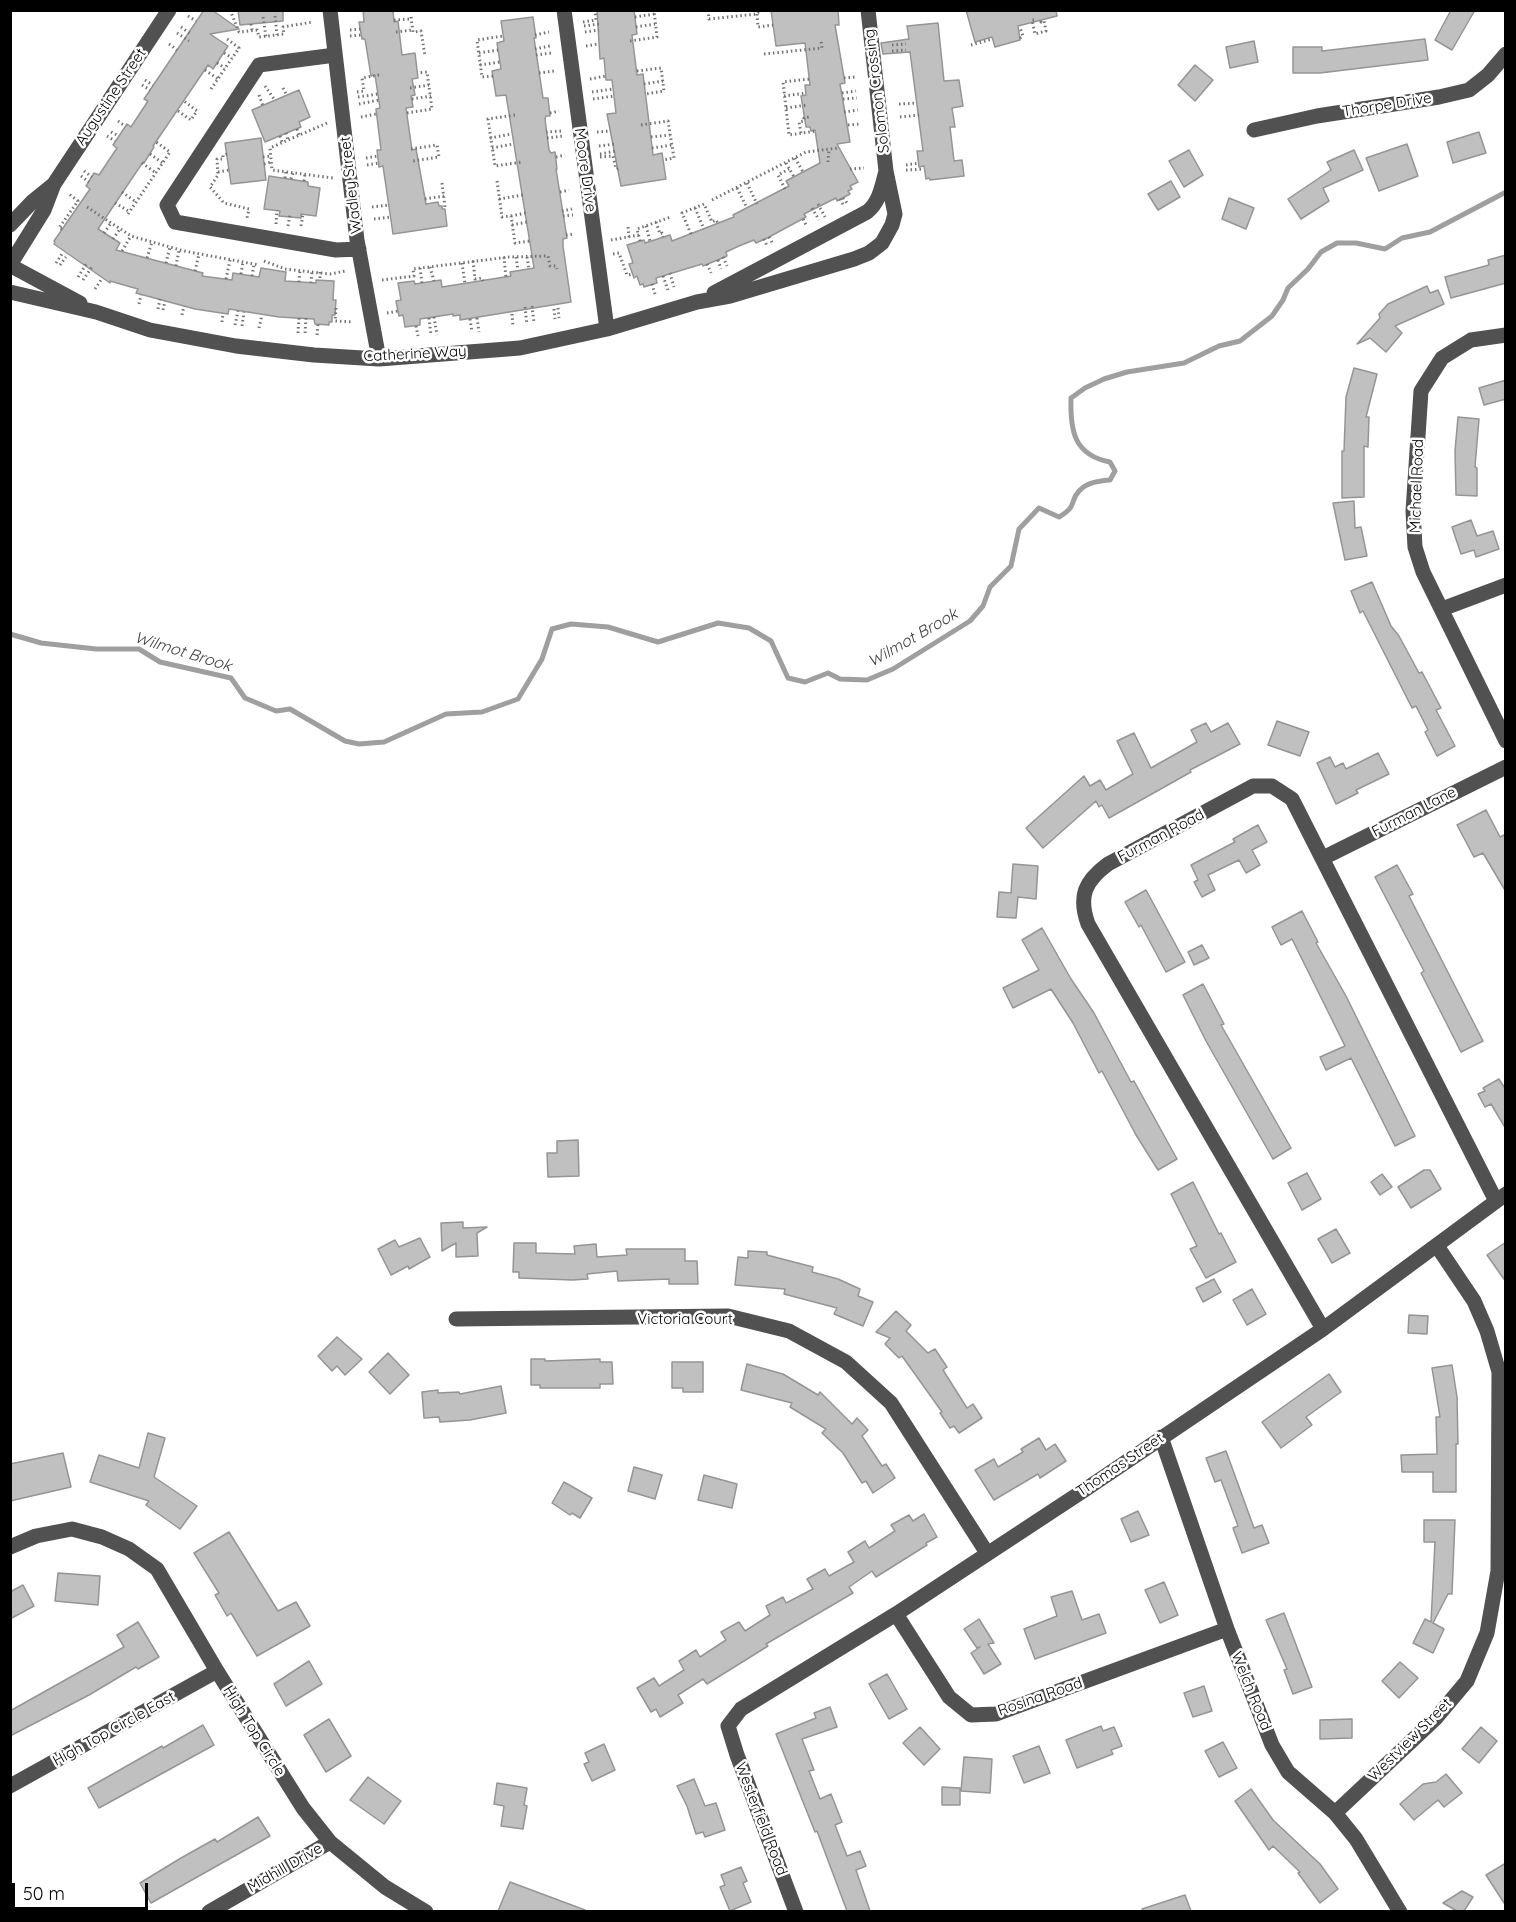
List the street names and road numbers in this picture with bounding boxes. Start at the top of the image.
street label: Solomon Crossing [860,28,894,154]
street label: Augustine Street [72,45,150,149]
street label: Thorpe Drive [1341,89,1433,121]
street label: Moore Drive [570,127,600,213]
street label: Wadley Street [336,135,366,235]
street label: Catherine Way [363,342,467,366]
street label: Michael Road [1406,439,1428,533]
street label: Furman Lane [1369,783,1459,841]
street label: Furman Road [1115,806,1207,866]
street label: Victoria Court [637,1310,733,1328]
street label: Thomas Street [1073,1429,1167,1501]
street label: Welch Road [1227,1649,1275,1733]
street label: Rosina Road [995,1674,1085,1720]
street label: High Top Circle [219,1682,289,1780]
street label: High Top Circle East [50,1688,178,1770]
street label: Westview Street [1364,1694,1456,1786]
street label: Westerfield Road [731,1760,791,1878]
street label: Midhill Drive [244,1839,326,1897]

